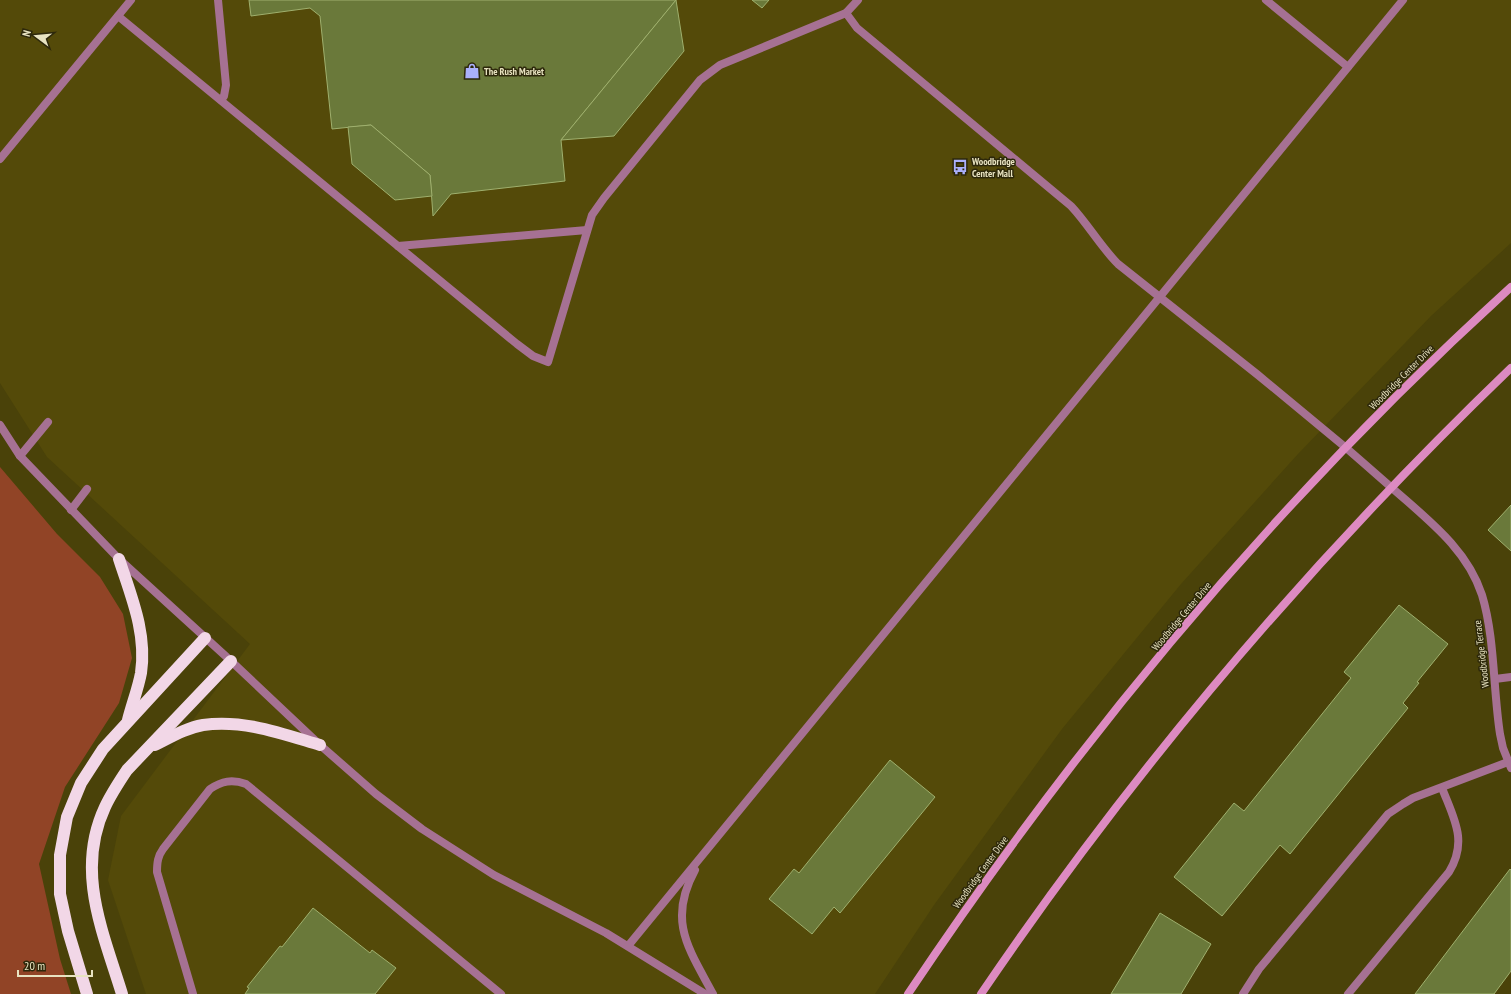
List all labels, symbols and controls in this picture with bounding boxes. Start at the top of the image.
north arrow [16,16,56,56]
text: N [19,28,34,38]
shop icon: The Rush Market [463,62,481,80]
place label: The Rush Market [484,65,544,78]
place label: Woodbridge Center Mall [971,155,1015,180]
bus stop icon: Woodbridge Center Mall [951,158,969,176]
street label: Woodbridge Center Drive [1366,342,1436,412]
street label: Woodbridge Center Drive [1149,579,1214,653]
street label: Woodbridge Terrace [1471,620,1492,688]
street label: Woodbridge Center Drive [950,834,1011,911]
scale bar [18,952,92,978]
text: 20 m [24,958,45,973]

